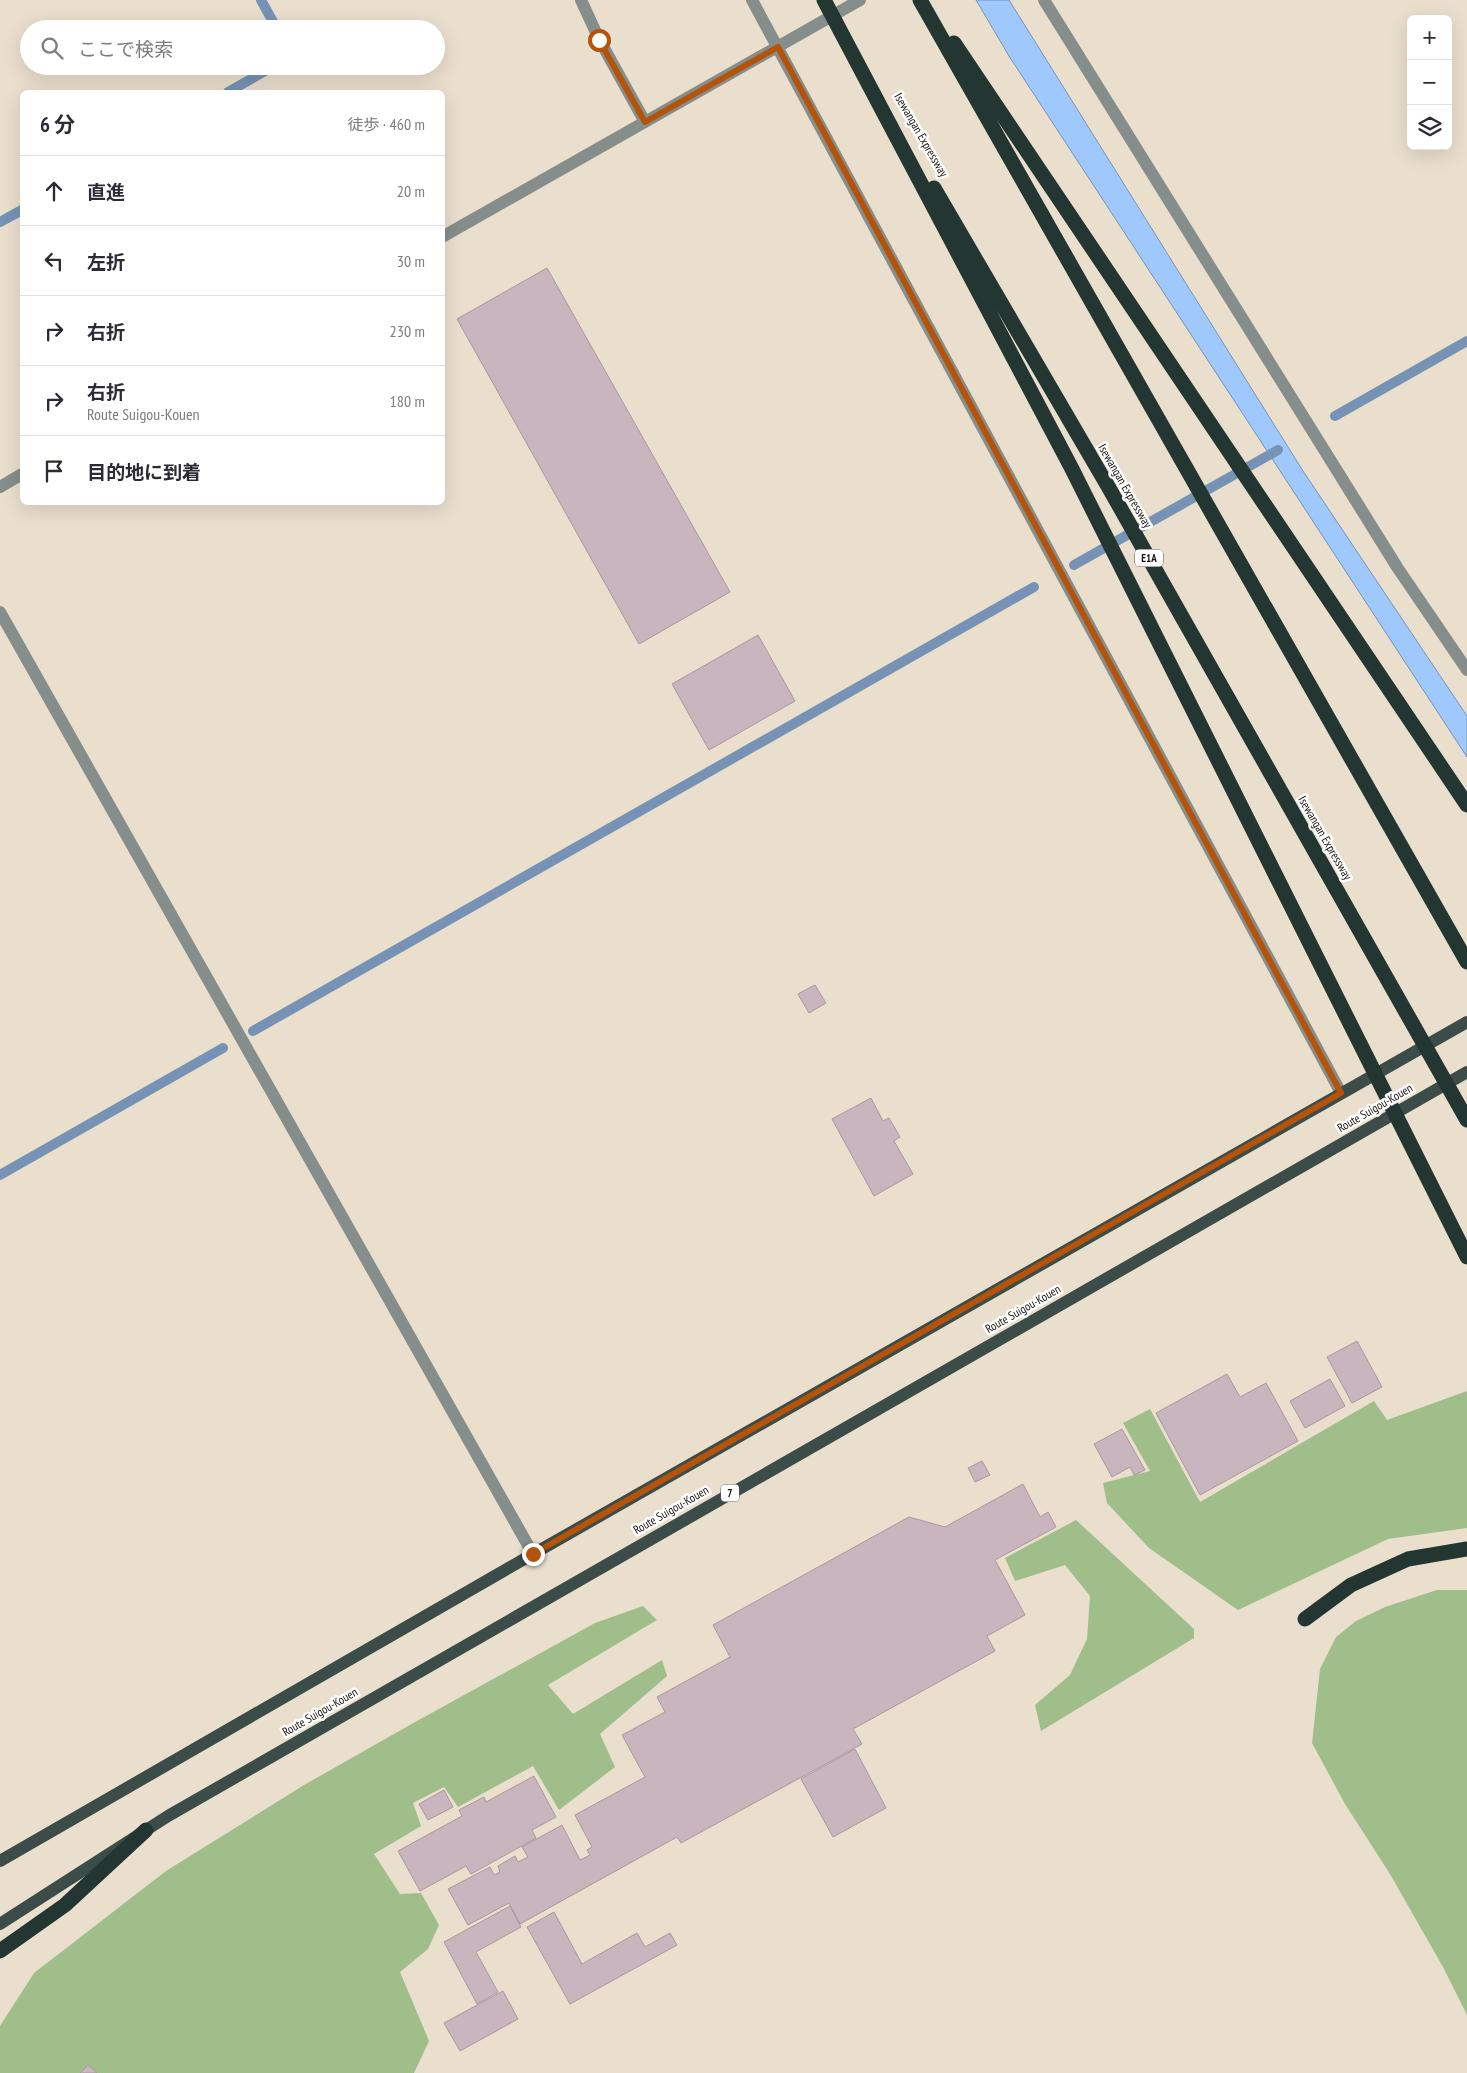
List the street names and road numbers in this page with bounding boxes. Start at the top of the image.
street label: Isewangan Expressway [891,90,952,180]
street label: Isewangan Expressway [1095,441,1156,531]
road number: E1A [1135,550,1163,566]
street label: Isewangan Expressway [1295,793,1356,883]
street label: Route Suigou-Kouen [1334,1080,1415,1135]
street label: Route Suigou-Kouen [982,1281,1063,1336]
street label: Route Suigou-Kouen [630,1482,711,1537]
road number: 7 [721,1485,739,1502]
street label: Route Suigou-Kouen [279,1684,360,1739]

